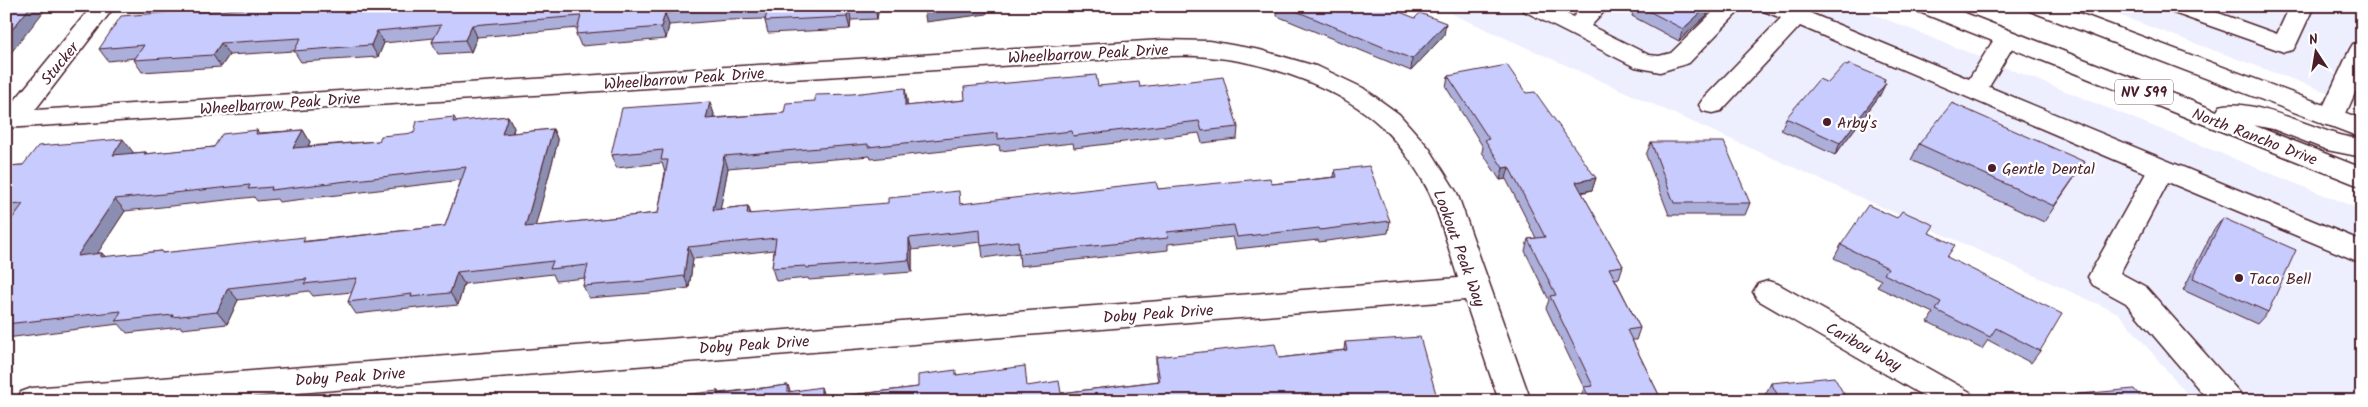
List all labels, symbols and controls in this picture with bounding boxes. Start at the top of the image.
north arrow [2290,28,2340,78]
text: N [2307,29,2320,52]
street label: Stucker [35,36,87,91]
street label: Wheelbarrow Peak Drive [1007,38,1169,71]
street label: Wheelbarrow Peak Drive [603,61,765,98]
road number: NV 599 [2115,80,2173,104]
street label: Wheelbarrow Peak Drive [199,86,361,123]
street label: North Rancho Drive [2188,102,2321,173]
place label: Arby's [1837,111,1877,136]
marker: Arby's [1821,116,1833,128]
place label: Gentle Dental [2002,157,2095,182]
marker: Gentle Dental [1986,162,1998,174]
street label: Lookout Peak Way [1426,186,1492,311]
place label: Taco Bell [2249,267,2311,292]
marker: Taco Bell [2233,272,2245,284]
street label: Doby Peak Drive [1102,298,1214,331]
street label: Caribou Way [1821,316,1906,379]
street label: Doby Peak Drive [698,329,810,362]
street label: Doby Peak Drive [294,361,406,394]

